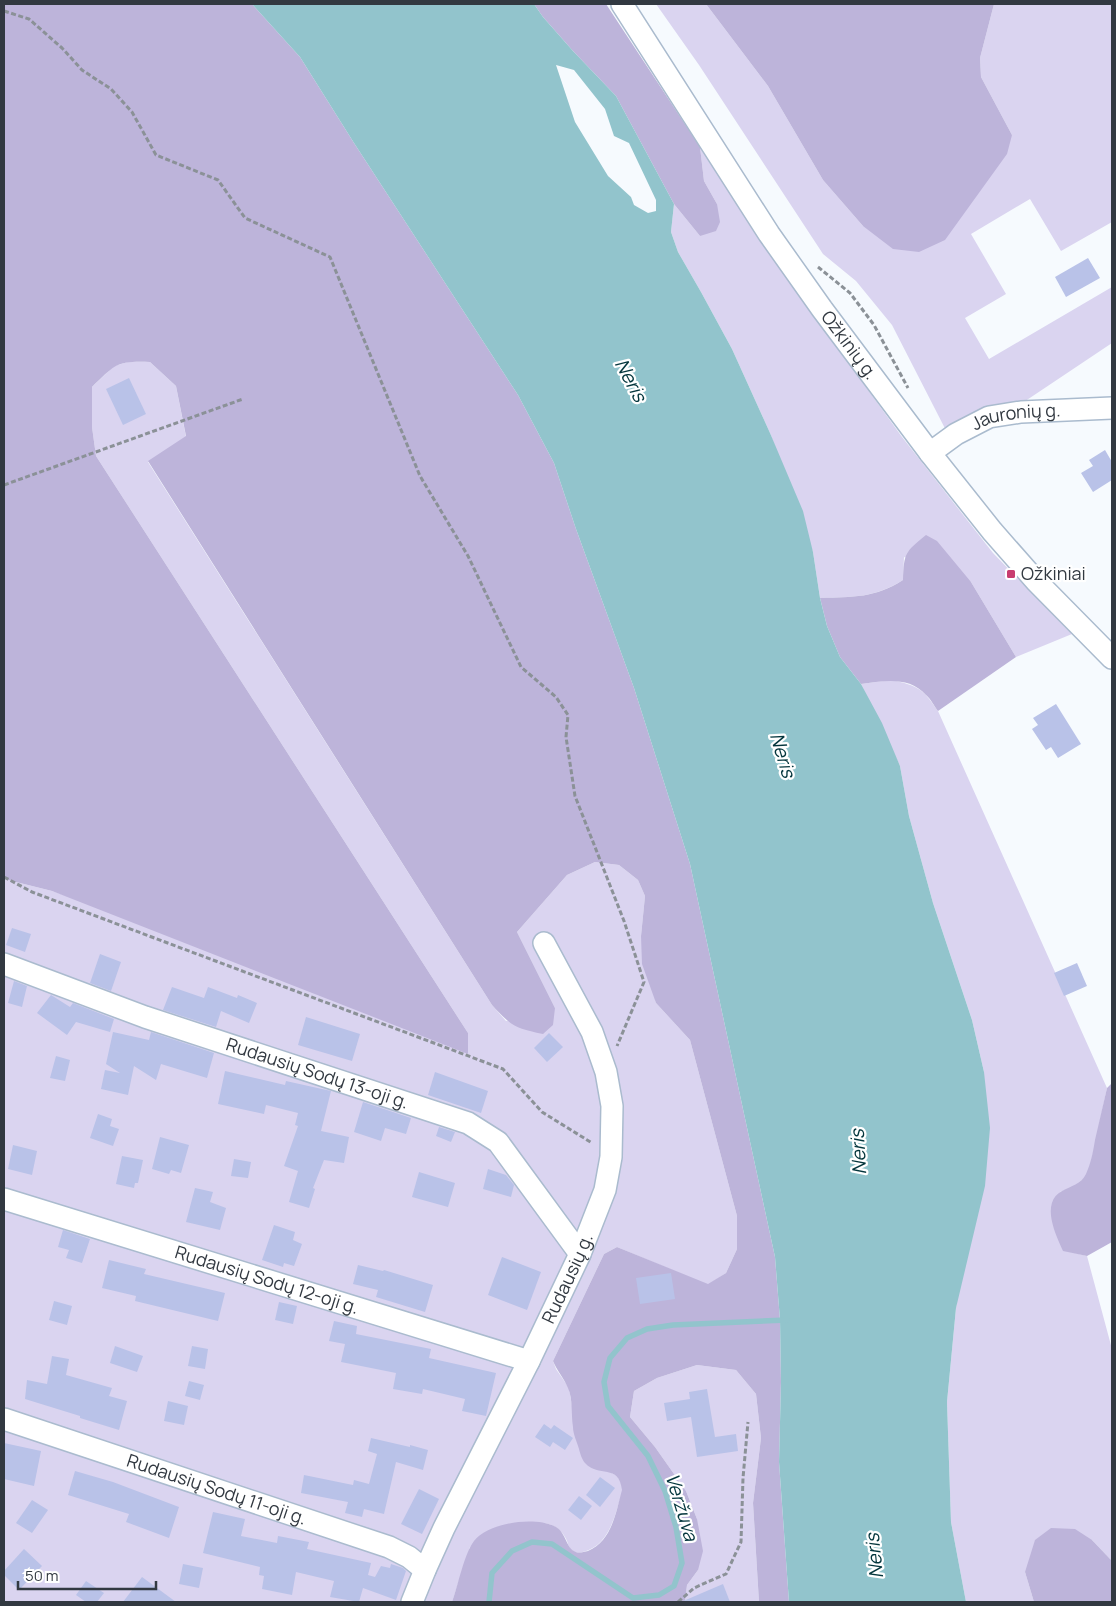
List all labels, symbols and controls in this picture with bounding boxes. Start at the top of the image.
street label: Ožkinių g. [816,305,884,384]
water label: Neris [609,354,654,408]
street label: Jauronių g. [967,397,1061,435]
place label: Ožkiniai [1021,561,1086,585]
marker: Ožkiniai [1005,568,1017,580]
water label: Neris [764,730,803,782]
street label: Rudausių Sodų 13-oji g. [223,1031,412,1114]
water label: Neris [844,1127,872,1175]
street label: Rudausių g. [536,1230,598,1327]
street label: Rudausių Sodų 12-oji g. [172,1239,362,1319]
street label: Rudausių Sodų 11-oji g. [124,1448,310,1530]
water label: Veržuva [659,1470,705,1545]
water label: Neris [858,1530,889,1580]
scale bar [18,1558,155,1590]
text: 50 m [25,1565,59,1586]

